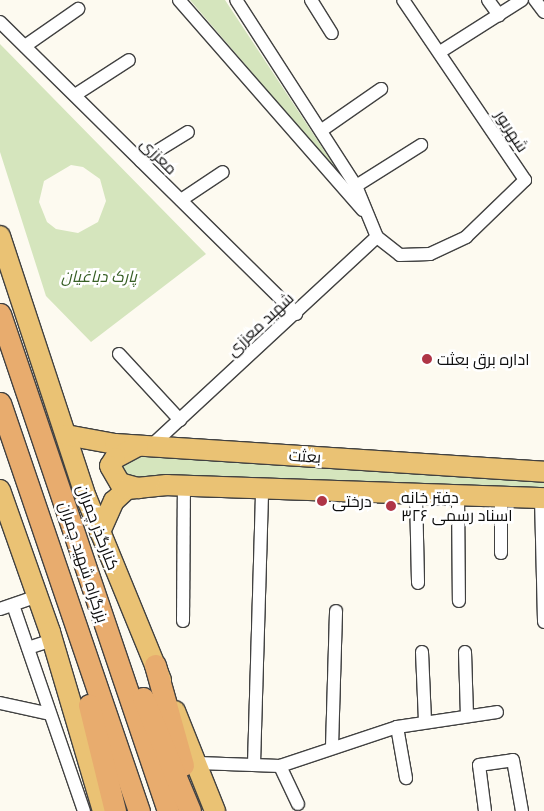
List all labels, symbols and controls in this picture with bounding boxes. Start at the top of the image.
street label: شهریور [491,106,533,156]
street label: معززی [137,134,181,178]
park label: پارک دباغیان [61,266,137,286]
street label: شهید معززی [223,288,297,360]
place label: اداره برق بعثت [437,349,529,369]
marker: اداره برق بعثت [421,353,433,365]
street label: بعثت [288,445,322,467]
street label: کنارگذر چمران [73,481,123,573]
place label: دفتر خانه اسناد رسمی ۳۲۶ [401,487,512,525]
place label: درختی [332,491,372,511]
marker: درختی [316,495,328,507]
street label: بزرگراه شهید چمران [55,499,113,625]
marker: دفتر خانه اسناد رسمی ۳۲۶ [385,500,397,512]

